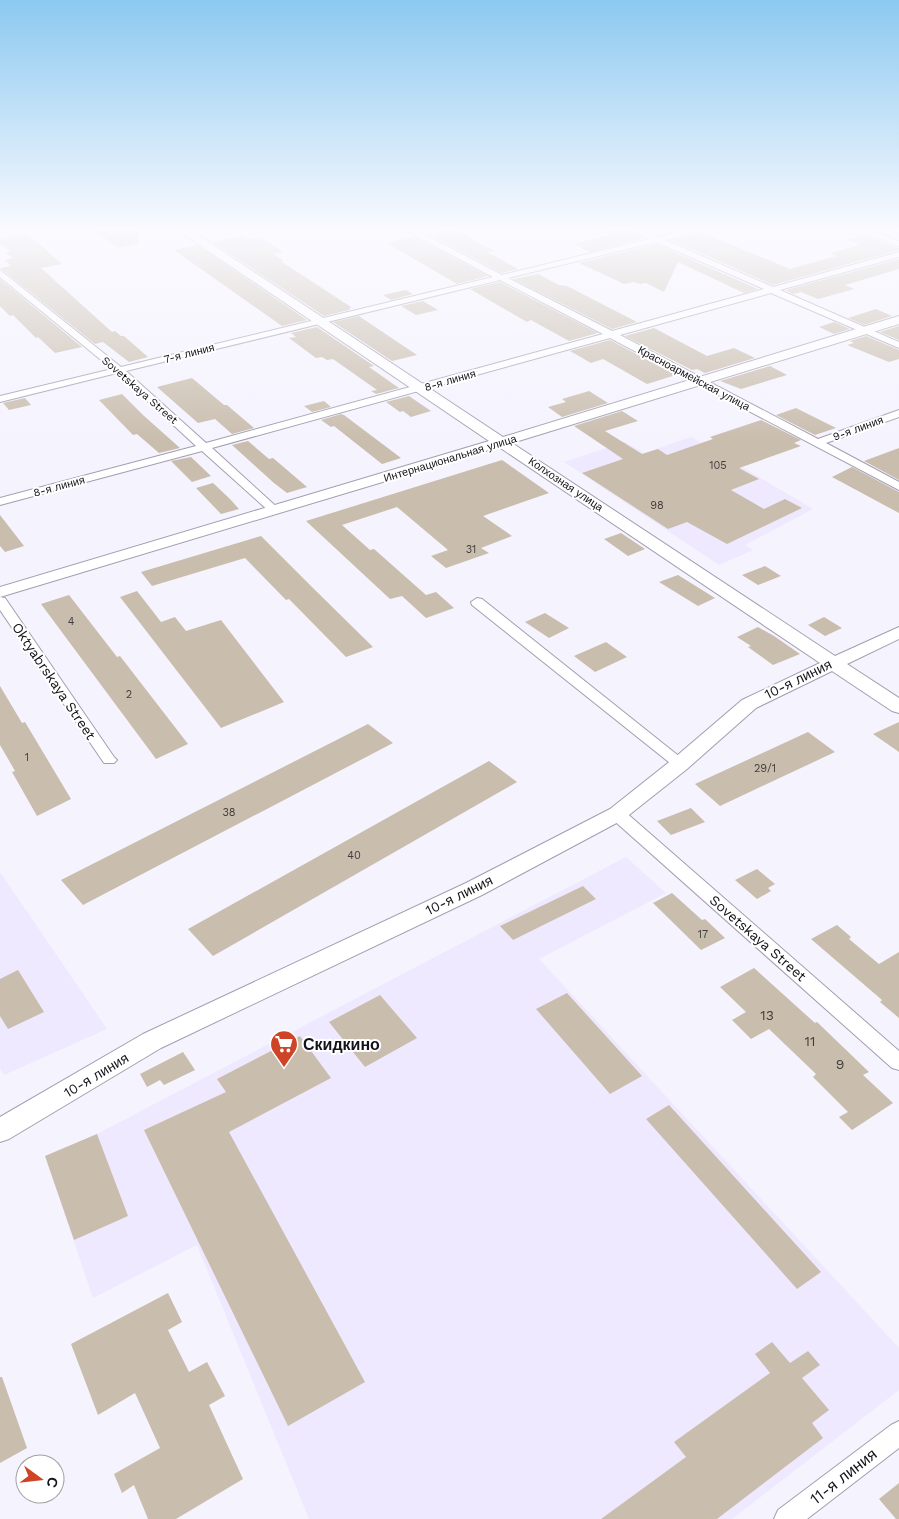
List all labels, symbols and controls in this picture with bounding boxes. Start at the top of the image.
street label: 7-я линия [162,341,216,366]
street label: Красноармейская улица [636,343,753,414]
street label: Sovetskaya Street [99,354,181,427]
street label: 8-я линия [423,367,477,394]
street label: 9-я линия [831,413,885,444]
street label: Интернациональная улица [382,432,519,485]
street label: Колхозная улица [526,455,606,515]
house number: 105 [709,459,727,472]
street label: 8-я линия [32,473,86,500]
house number: 98 [650,499,664,512]
house number: 31 [466,543,476,556]
house number: 4 [68,615,75,628]
street label: Oktyabrskaya Street [9,619,99,743]
street label: 10-я линия [762,656,834,702]
house number: 2 [126,688,132,701]
house number: 1 [25,751,29,764]
house number: 29/1 [754,762,776,775]
house number: 38 [222,806,236,819]
house number: 40 [347,849,361,862]
street label: 10-я линия [423,872,495,918]
street label: Sovetskaya Street [706,892,810,984]
house number: 17 [698,928,708,941]
house number: 13 [760,1007,774,1023]
supermarket icon: Скидкино [269,1029,299,1068]
house number: 11 [805,1033,815,1049]
place label: Скидкино [303,1035,380,1054]
street label: 10-я линия [61,1049,131,1101]
house number: 9 [836,1056,844,1072]
street label: 11-я линия [806,1444,880,1508]
north arrow [15,1454,65,1504]
text: С [44,1475,62,1489]

